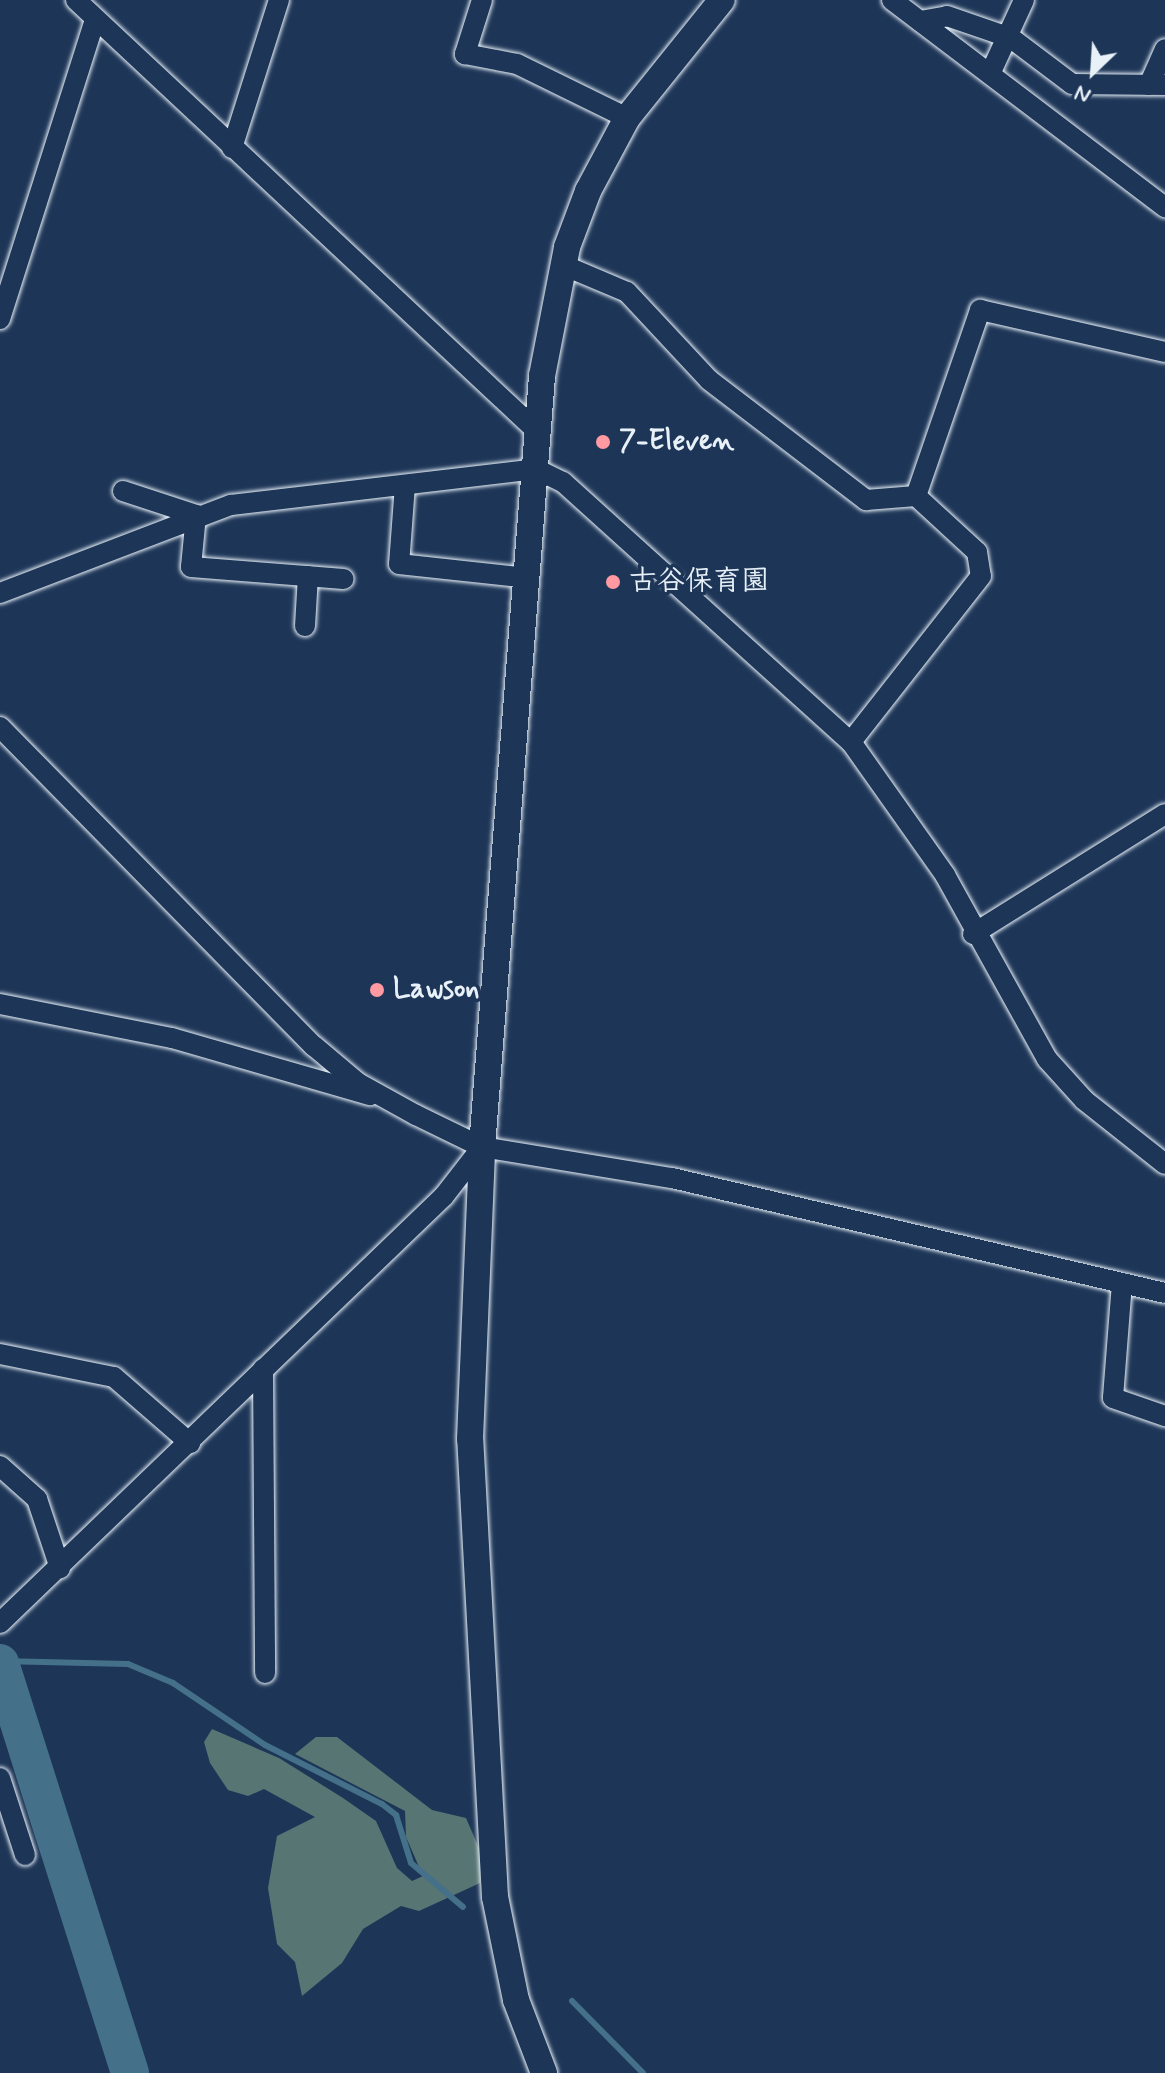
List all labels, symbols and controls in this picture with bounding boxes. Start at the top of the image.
north arrow [1053,32,1133,112]
text: N [1070,78,1095,110]
place label: 7-Eleven [619,425,734,459]
marker: 7-Eleven [594,433,612,451]
place label: 古谷保育園 [629,565,769,599]
marker: 古谷保育園 [604,573,622,591]
place label: Lawson [393,973,479,1007]
marker: Lawson [368,981,386,999]

